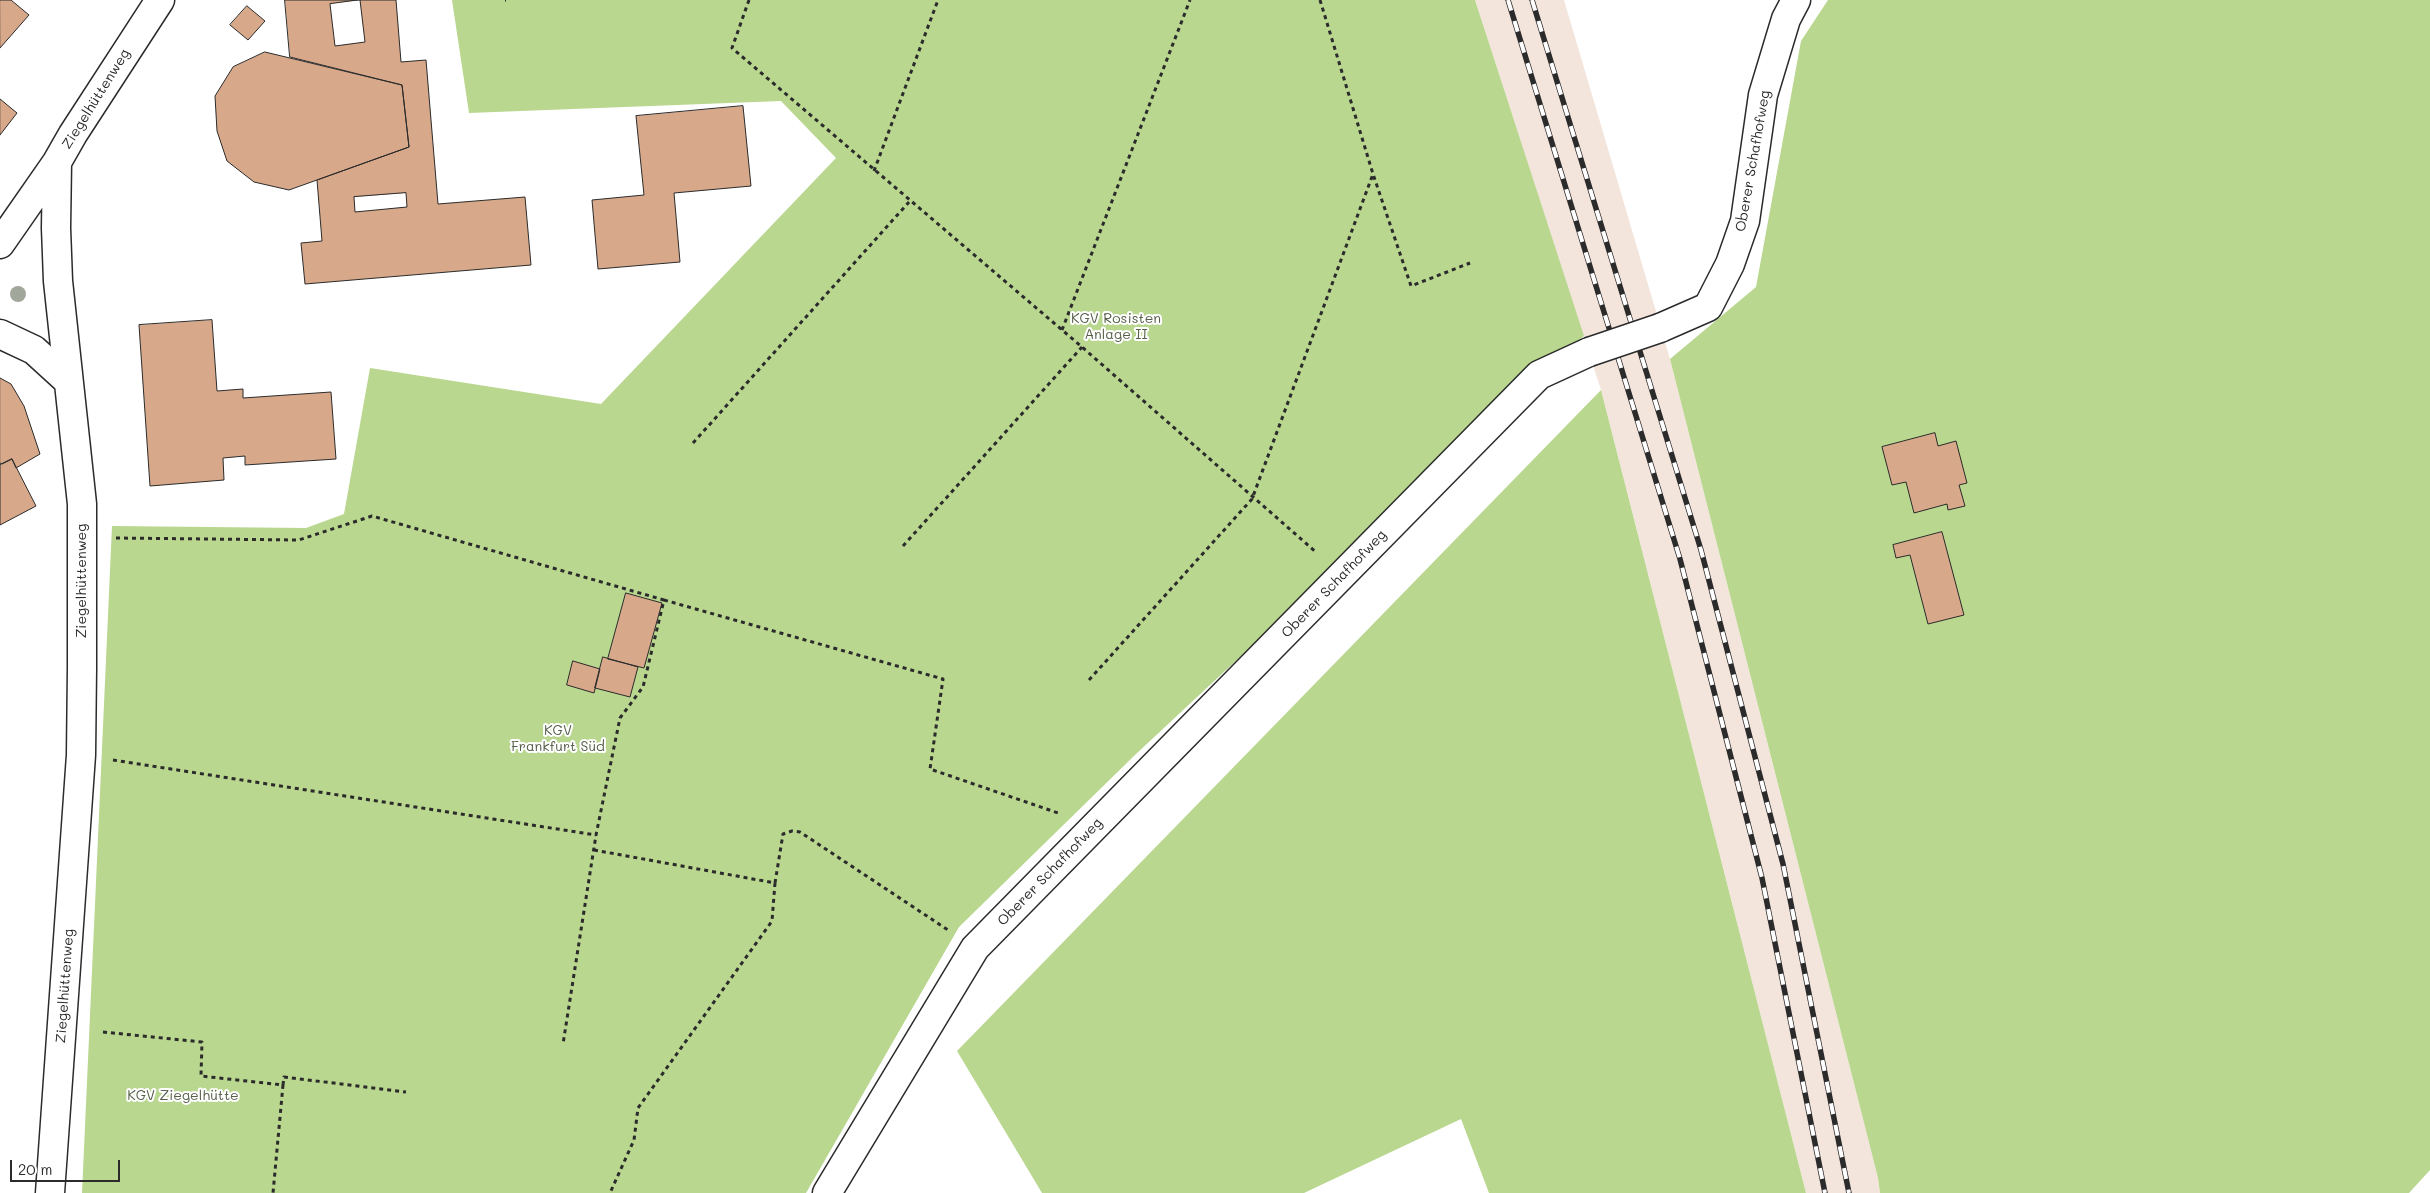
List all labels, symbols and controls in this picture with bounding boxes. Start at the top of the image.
street label: Ziegelhüttenweg [59,46,133,152]
street label: Oberer Schafhofweg [1732,89,1774,233]
park label: KGV Rosisten Anlage II [1071,311,1161,344]
street label: Ziegelhüttenweg [74,524,90,638]
street label: Oberer Schafhofweg [1278,527,1390,641]
park label: KGV Frankfurt Süd [511,723,605,756]
street label: Oberer Schafhofweg [994,815,1106,929]
street label: Ziegelhüttenweg [53,928,77,1044]
park label: KGV Ziegelhütte [127,1088,239,1104]
scale bar [12,1150,122,1182]
text: 20 m [18,1159,52,1179]

